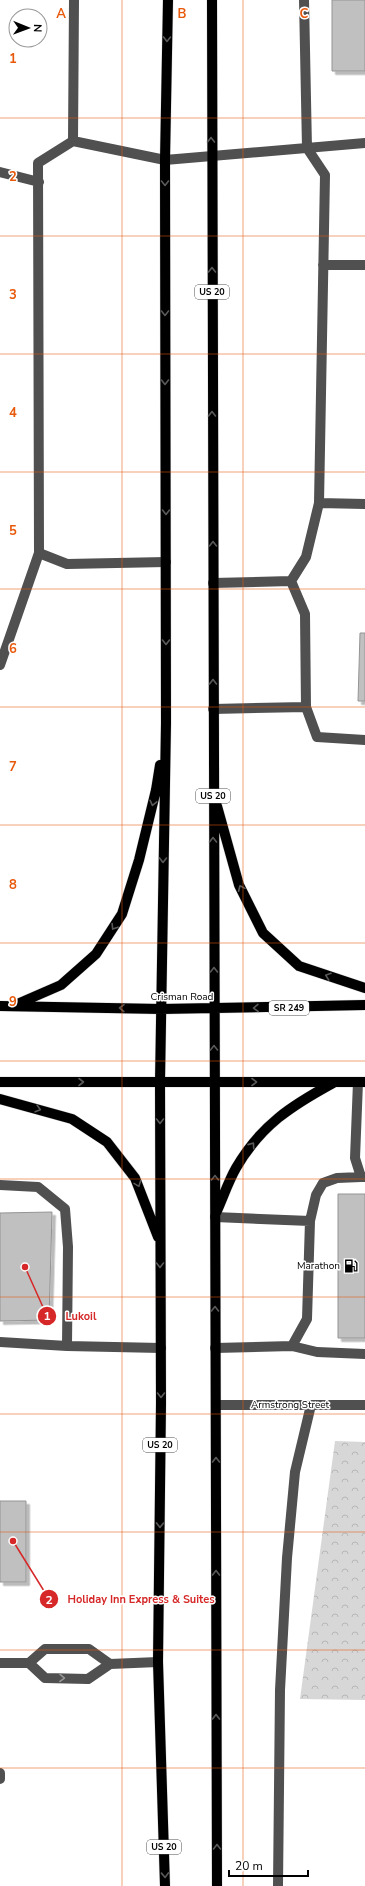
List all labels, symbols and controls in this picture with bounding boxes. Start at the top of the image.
text: A [56,5,66,23]
text: B [178,5,187,23]
text: C [300,5,309,23]
north arrow [8,8,48,48]
text: N [30,24,45,32]
one-way arrow [163,36,171,42]
text: 1 [9,50,17,68]
one-way arrow [207,137,215,143]
text: 2 [9,168,17,186]
one-way arrow [161,180,169,186]
one-way arrow [208,267,216,273]
road number: US 20 [195,285,229,299]
text: 3 [9,286,17,304]
one-way arrow [161,310,169,316]
one-way arrow [161,379,169,385]
text: 4 [9,404,17,422]
one-way arrow [208,411,216,417]
one-way arrow [162,509,170,515]
text: 5 [9,522,17,540]
one-way arrow [209,541,217,547]
one-way arrow [162,639,170,645]
text: 6 [9,640,17,658]
one-way arrow [209,679,217,685]
text: 7 [9,758,17,776]
road number: US 20 [196,789,230,803]
one-way arrow [149,800,157,806]
one-way arrow [209,837,217,843]
one-way arrow [159,857,167,863]
text: 8 [9,876,17,894]
one-way arrow [237,884,245,891]
one-way arrow [111,922,118,929]
one-way arrow [210,967,218,973]
one-way arrow [324,973,331,981]
street label: Crisman Road [151,990,214,1004]
text: 9 [9,993,17,1011]
road number: SR 249 [269,1001,309,1015]
one-way arrow [119,1004,125,1013]
one-way arrow [253,1004,259,1012]
one-way arrow [210,1045,219,1051]
one-way arrow [78,1078,84,1086]
one-way arrow [251,1078,257,1086]
one-way arrow [34,1104,41,1113]
one-way arrow [156,1118,164,1124]
one-way arrow [247,1142,255,1149]
one-way arrow [211,1175,219,1181]
one-way arrow [133,1181,141,1188]
fuel station icon: Marathon [343,1258,359,1274]
place label: Marathon [297,1259,340,1273]
one-way arrow [156,1262,164,1268]
callout: Lukoil [37,1305,104,1328]
one-way arrow [211,1306,219,1312]
text: 1 [43,1308,51,1324]
text: Lukoil [66,1309,97,1324]
one-way arrow [157,1392,165,1398]
street label: Armstrong Street [251,1398,330,1412]
road number: US 20 [143,1438,177,1452]
one-way arrow [212,1457,220,1463]
one-way arrow [155,1522,164,1528]
one-way arrow [212,1570,220,1576]
callout: Holiday Inn Express & Suites [39,1588,222,1611]
text: 2 [45,1592,53,1608]
text: Holiday Inn Express & Suites [67,1592,215,1607]
one-way arrow [59,1674,65,1682]
one-way arrow [212,1714,220,1720]
road number: US 20 [147,1840,181,1854]
one-way arrow [213,1844,221,1850]
scale bar [229,1852,308,1878]
text: 20 m [235,1858,263,1874]
one-way arrow [161,1872,169,1878]

